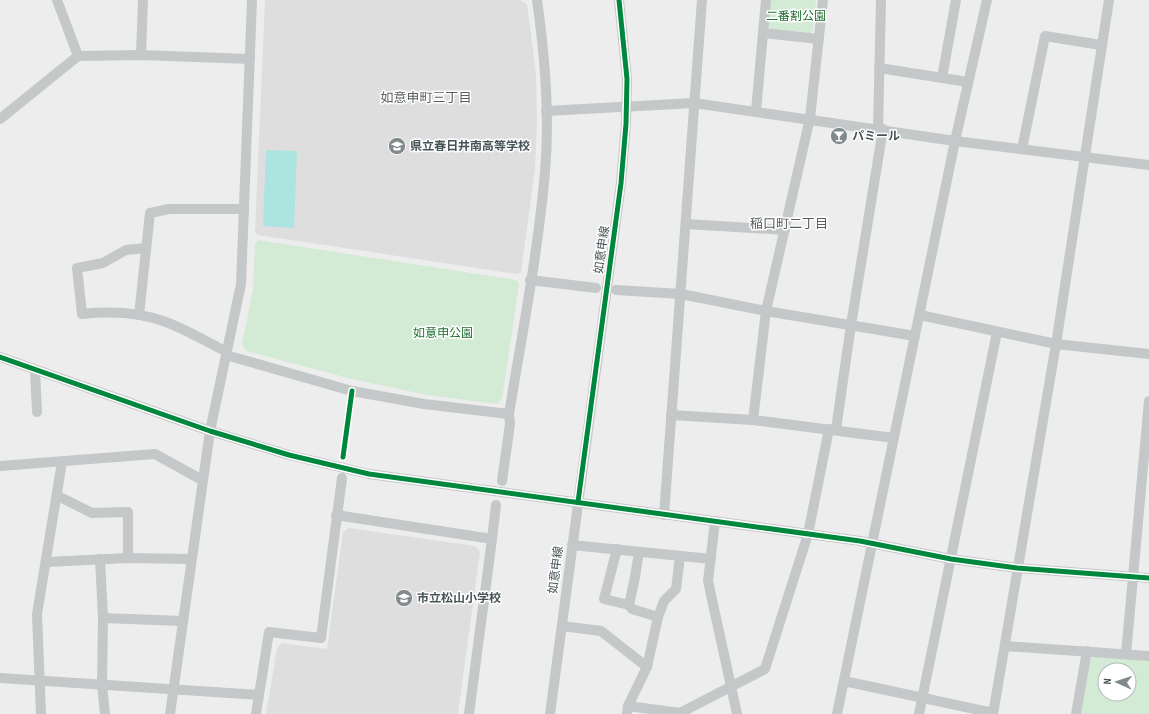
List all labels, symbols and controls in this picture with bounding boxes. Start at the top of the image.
park label: 二番割公園 [766,9,826,24]
district label: 如意申町三丁目 [380,90,472,106]
bar icon: パミール [829,126,849,146]
place label: パミール [852,129,900,144]
school or university icon: 県立春日井南高等学校 [387,136,407,156]
place label: 県立春日井南高等学校 [410,139,530,154]
district label: 稲口町二丁目 [750,216,828,232]
street label: 如意申線 [591,225,613,275]
park label: 如意申公園 [413,326,473,341]
street label: 如意申線 [546,545,566,595]
school or university icon: 市立松山小学校 [394,588,414,608]
place label: 市立松山小学校 [417,591,501,606]
north arrow [1097,662,1137,702]
text: N [1101,678,1114,685]

